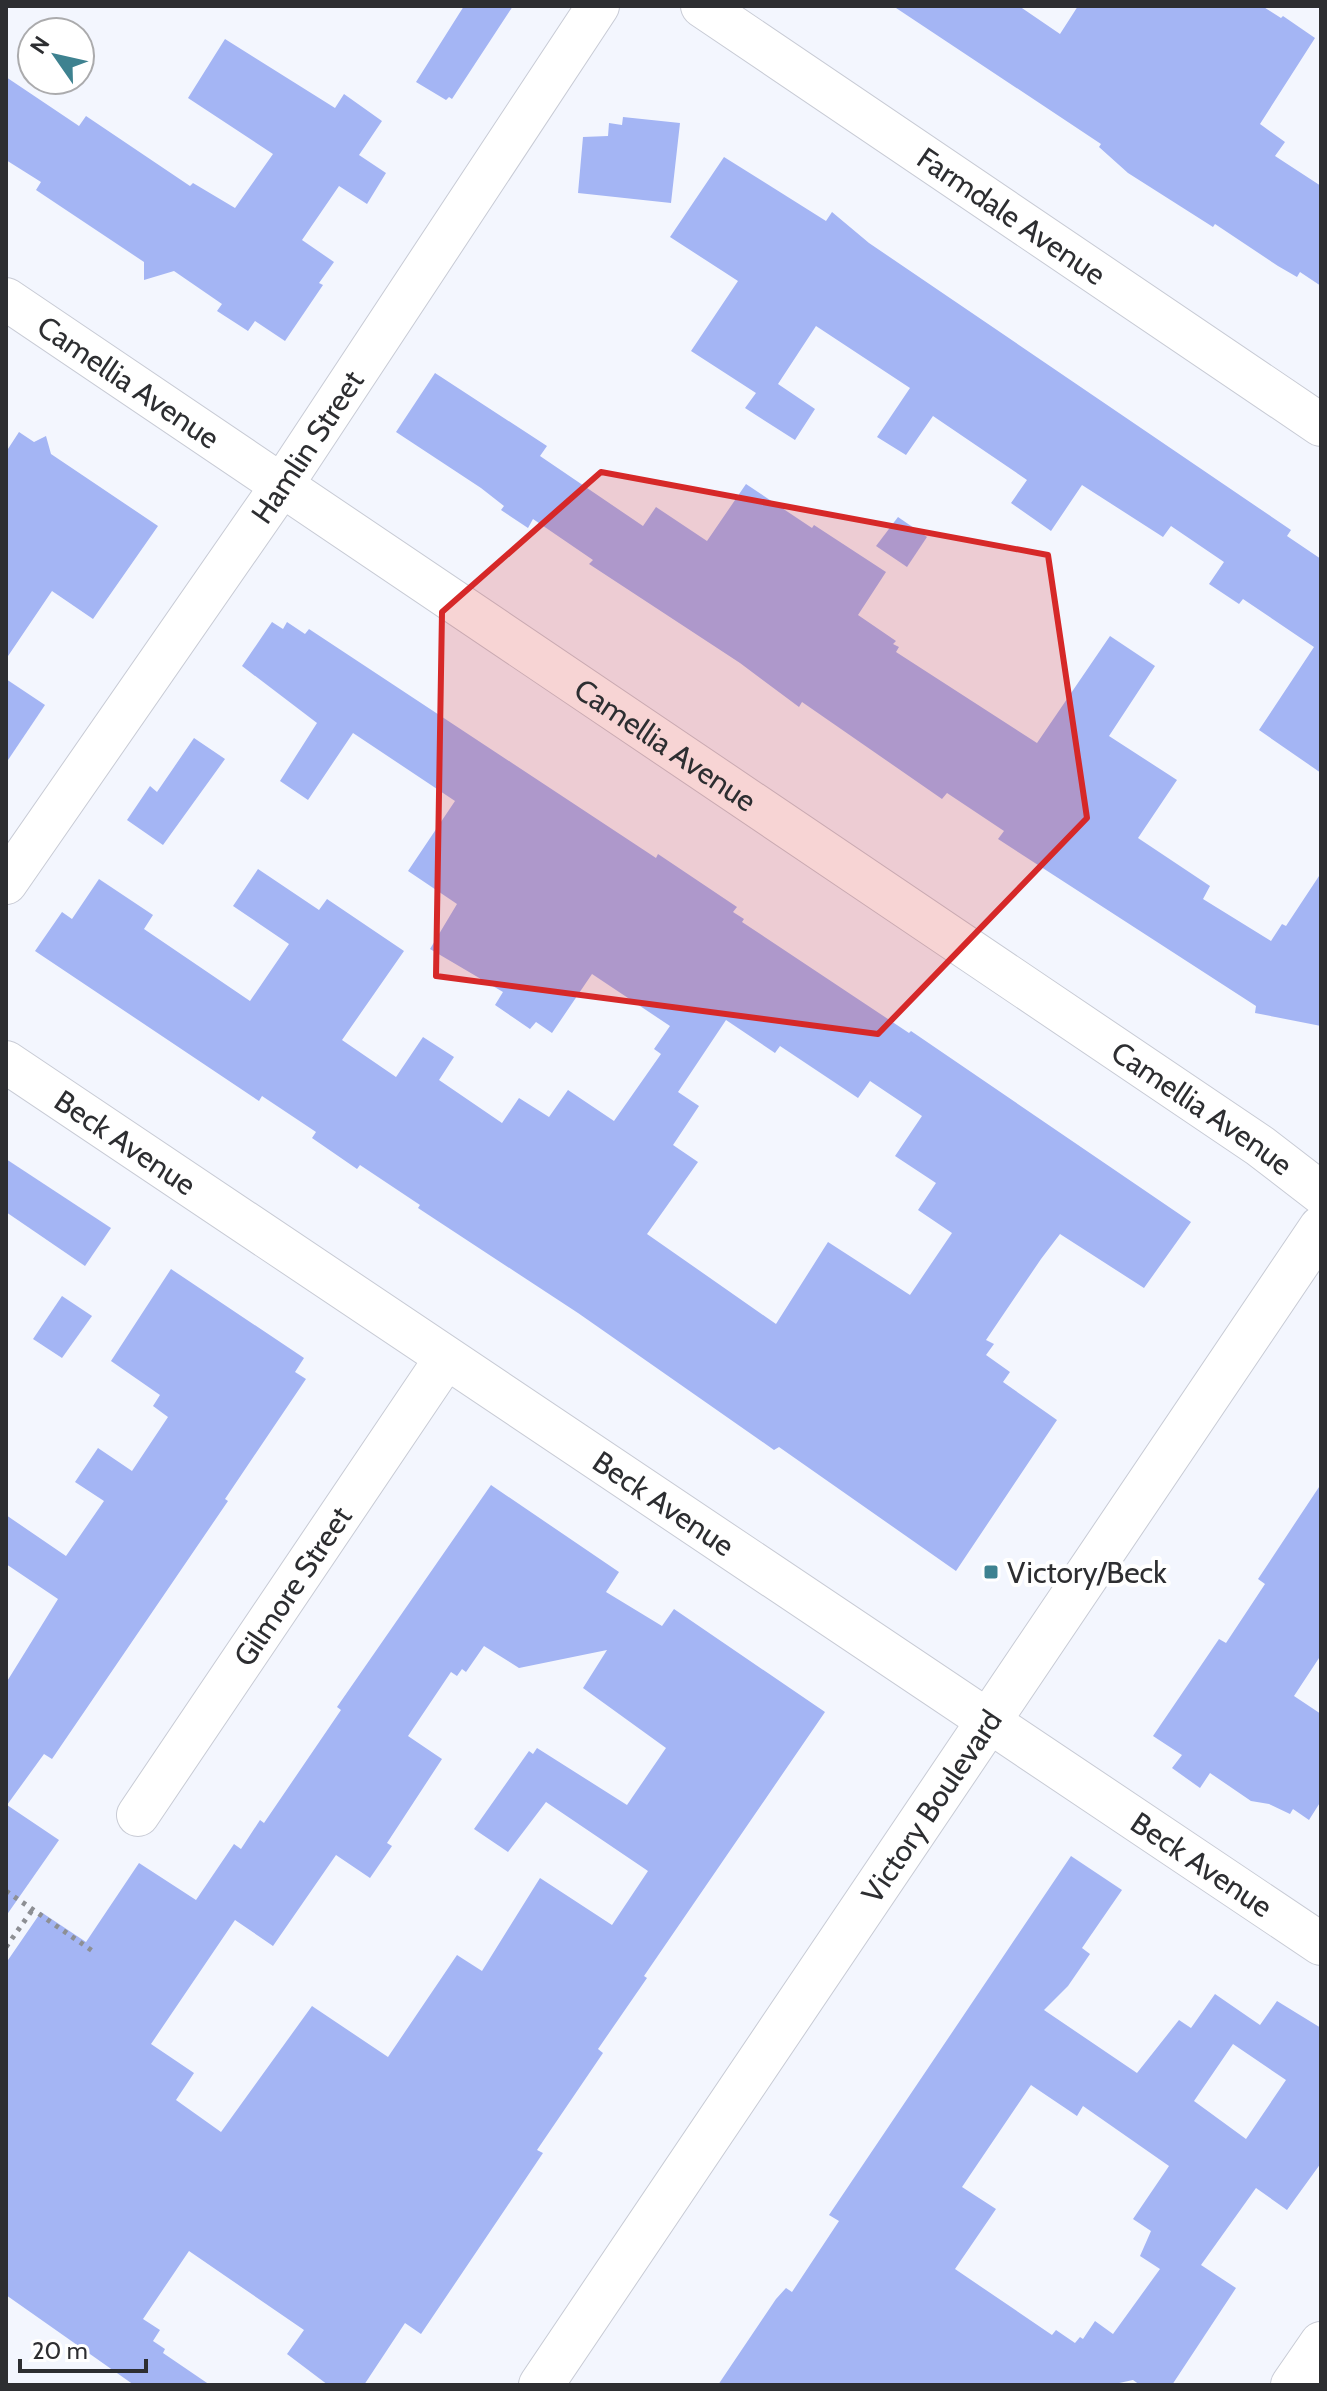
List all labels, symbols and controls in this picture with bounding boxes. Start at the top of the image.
north arrow [16,16,96,96]
text: N [24,31,55,59]
street label: Farmdale Avenue [910,139,1113,292]
street label: Camellia Avenue [31,307,227,456]
street label: Hamlin Street [243,363,371,530]
street label: Camellia Avenue [568,670,764,819]
street label: Camellia Avenue [1105,1033,1300,1183]
street label: Beck Avenue [48,1082,203,1203]
street label: Beck Avenue [586,1443,741,1564]
street label: Gilmore Street [225,1499,359,1673]
place label: Victory/Beck [1007,1554,1167,1591]
marker: Victory/Beck [982,1563,1000,1581]
street label: Victory Boulevard [853,1703,1009,1910]
street label: Beck Avenue [1124,1804,1280,1925]
scale bar [20,2323,146,2373]
text: 20 m [32,2336,88,2365]

